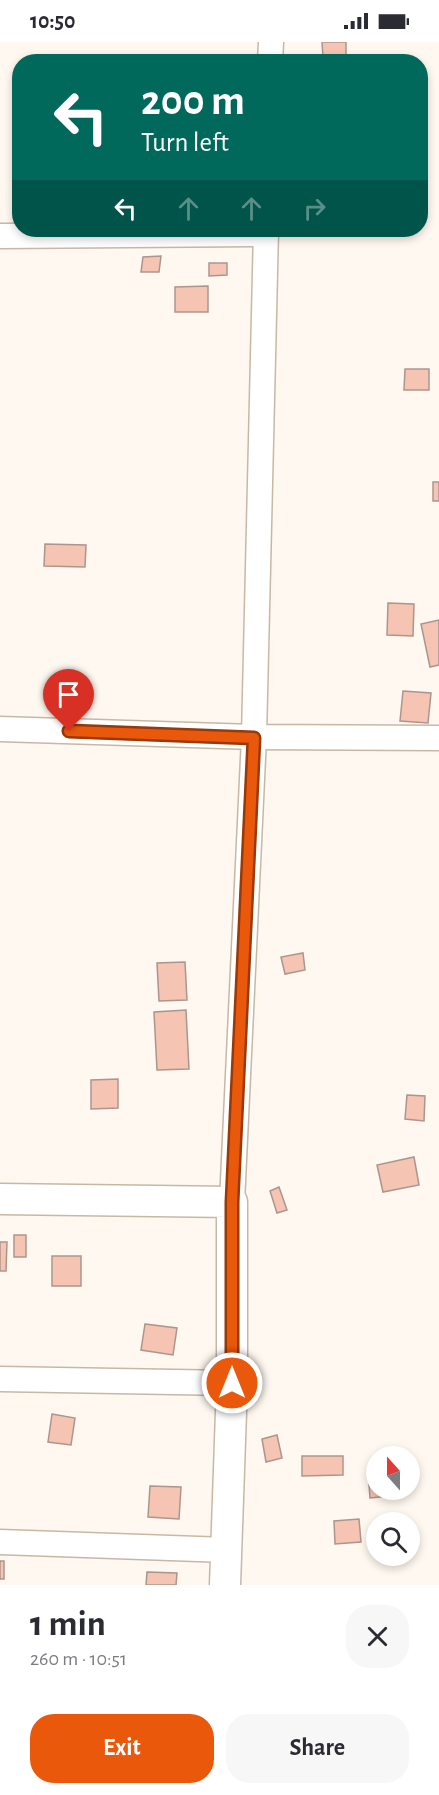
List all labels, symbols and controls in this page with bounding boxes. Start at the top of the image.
text: 10:50 [30,10,75,32]
icon: left [42,78,120,156]
text: 200 m [141,80,245,122]
text: Turn left [141,129,229,156]
icon: left [109,192,142,225]
icon: ahead [172,192,205,225]
icon: ahead [235,192,268,225]
icon: right [298,192,331,225]
pin [43,669,94,731]
icon: arrive [52,678,85,711]
position arrow [200,1351,264,1415]
north arrow [366,1446,420,1500]
map controls [366,1446,420,1566]
button: search [366,1512,420,1566]
button: close [346,1605,409,1668]
text: 1 min [30,1606,106,1642]
text: 260 m · 10:51 [30,1649,127,1669]
button: Exit [30,1714,214,1783]
button: Share [226,1714,409,1783]

